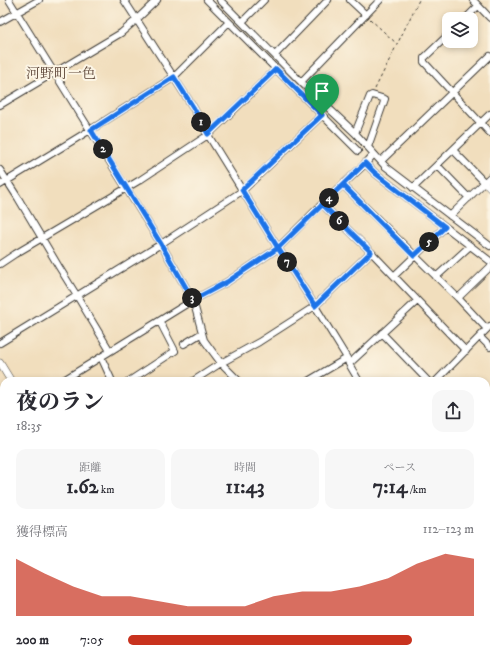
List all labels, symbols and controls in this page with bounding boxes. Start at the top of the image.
map controls [442,12,478,48]
button: layers [442,12,478,48]
district label: 河野町一色 [26,65,96,83]
pin [305,74,339,115]
icon: arrive [311,80,333,102]
pin: 1 [191,112,211,132]
text: 1 [199,115,203,129]
pin: 2 [93,139,113,159]
text: 2 [100,142,106,156]
pin: 4 [319,188,339,208]
text: 4 [326,191,332,205]
pin: 6 [329,211,349,231]
text: 6 [336,214,342,228]
pin: 5 [419,232,439,252]
text: 5 [426,235,432,249]
pin: 7 [277,252,297,272]
text: 7 [284,255,290,269]
pin: 3 [182,288,202,308]
text: 3 [190,291,194,305]
text: 夜のラン [16,389,104,416]
button: share [432,390,474,432]
text: 18:35 [16,418,42,434]
text: 距離 [79,461,101,475]
text: 時間 [234,461,256,475]
text: ペース [383,461,416,475]
text: 1.62 [66,475,98,500]
text: 11:43 [226,475,264,500]
text: 7:14 [373,475,407,500]
text: km [98,483,115,497]
text: /km [407,483,427,497]
text: 112–123 m [423,521,474,537]
text: 獲得標高 [16,524,68,540]
text: 200 m [16,632,49,648]
text: 7:05 [80,632,104,648]

